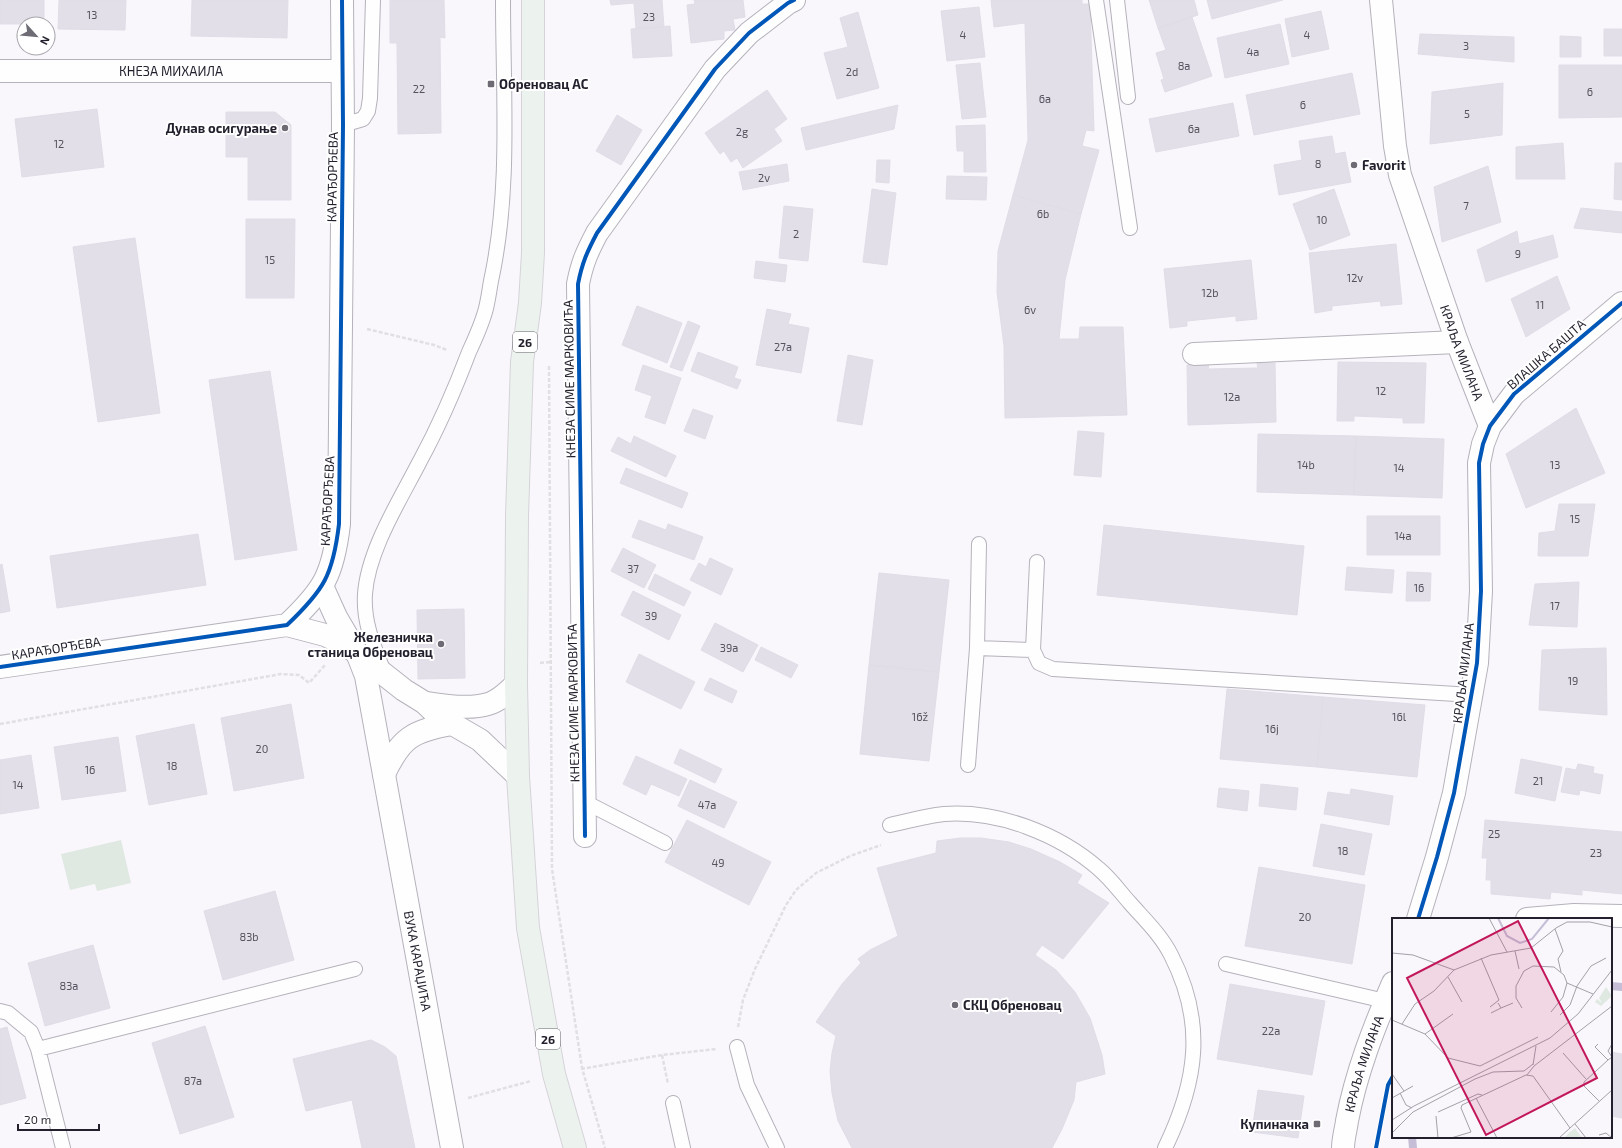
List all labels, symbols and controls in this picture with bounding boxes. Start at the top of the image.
house number: 13 [87,8,97,21]
house number: 23 [643,10,655,23]
north arrow [16,16,56,56]
house number: 4 [960,28,967,41]
house number: 4 [1304,28,1311,41]
text: N [38,34,53,47]
house number: 3 [1463,39,1469,52]
house number: 4a [1247,45,1259,58]
house number: 8a [1178,59,1190,72]
street label: КНЕЗА МИХАИЛА [119,63,223,79]
house number: 2d [846,65,858,78]
place label: Обреновац АС [499,76,589,92]
marker: Обреновац АС [486,79,496,89]
house number: 22 [413,82,425,95]
house number: 6 [1587,85,1593,98]
house number: 6a [1039,92,1051,105]
house number: 6 [1300,98,1306,111]
house number: 5 [1464,107,1470,120]
place label: Дунав осигурање [166,120,277,136]
house number: 6a [1188,122,1200,135]
marker: Дунав осигурање [280,123,290,133]
house number: 2g [736,125,748,138]
street label: КАРАЂОРЂЕВА [323,132,341,222]
house number: 12 [54,137,64,150]
house number: 8 [1315,157,1321,170]
place label: Favorit [1362,157,1406,173]
marker: Favorit [1349,160,1359,170]
house number: 2v [758,171,770,184]
house number: 7 [1463,199,1469,212]
house number: 6b [1037,207,1049,220]
house number: 10 [1316,213,1328,226]
house number: 2 [793,227,799,240]
house number: 9 [1515,247,1521,260]
house number: 15 [265,253,275,266]
house number: 12v [1347,271,1363,284]
house number: 12b [1202,286,1218,299]
house number: 11 [1536,298,1544,311]
street label: КНЕЗА СИМЕ МАРКОВИЋА [560,300,578,458]
street label: КРАЉА МИЛАНА [1437,302,1487,403]
house number: 6v [1024,303,1036,316]
street label: ВЛАШКА БАШТА [1503,315,1589,393]
road number: 26 [513,332,537,352]
house number: 27a [774,340,792,353]
house number: 12 [1376,384,1386,397]
house number: 12a [1224,390,1240,403]
street label: КАРАЂОРЂЕВА [317,456,337,546]
house number: 14b [1297,458,1315,471]
house number: 13 [1550,458,1560,471]
house number: 14 [1393,461,1405,474]
house number: 15 [1570,512,1580,525]
house number: 14a [1394,529,1412,542]
house number: 37 [627,562,639,575]
house number: 16 [1414,581,1424,594]
house number: 17 [1550,599,1560,612]
house number: 39 [645,609,657,622]
street label: КРАЉА МИЛАНА [1449,622,1477,724]
street label: КНЕЗА СИМЕ МАРКОВИЋА [564,624,582,782]
place label: Железничка станица Обреновац [308,629,433,660]
street label: КАРАЂОРЂЕВА [10,633,102,663]
marker: Железничка станица Обреновац [436,639,446,649]
house number: 39a [720,641,738,654]
house number: 19 [1568,674,1578,687]
house number: 16ž [912,710,929,723]
house number: 16l [1392,710,1407,723]
house number: 16j [1265,722,1279,736]
house number: 20 [256,742,268,755]
house number: 18 [166,759,178,772]
house number: 16 [85,763,95,776]
house number: 21 [1533,774,1543,787]
house number: 14 [12,778,24,791]
house number: 47a [698,798,716,811]
house number: 25 [1488,827,1500,840]
house number: 18 [1337,844,1349,857]
house number: 23 [1590,846,1602,859]
house number: 49 [711,856,725,869]
street label: ВУКА КАРАЏИЋА [401,909,435,1012]
house number: 20 [1299,910,1311,923]
inset map [1392,918,1612,1138]
house number: 83b [239,930,259,943]
house number: 83a [60,979,78,992]
place label: СКЦ Обреновац [963,997,1062,1013]
marker: СКЦ Обреновац [950,1000,960,1010]
street label: КРАЉА МИЛАНА [1341,1013,1387,1114]
house number: 22a [1262,1024,1280,1037]
road number: 26 [536,1029,560,1049]
house number: 87a [184,1074,202,1087]
scale bar [18,1106,99,1132]
text: 20 m [24,1112,51,1126]
place label: Купиначка [1240,1116,1309,1132]
marker: Купиначка [1312,1119,1322,1129]

